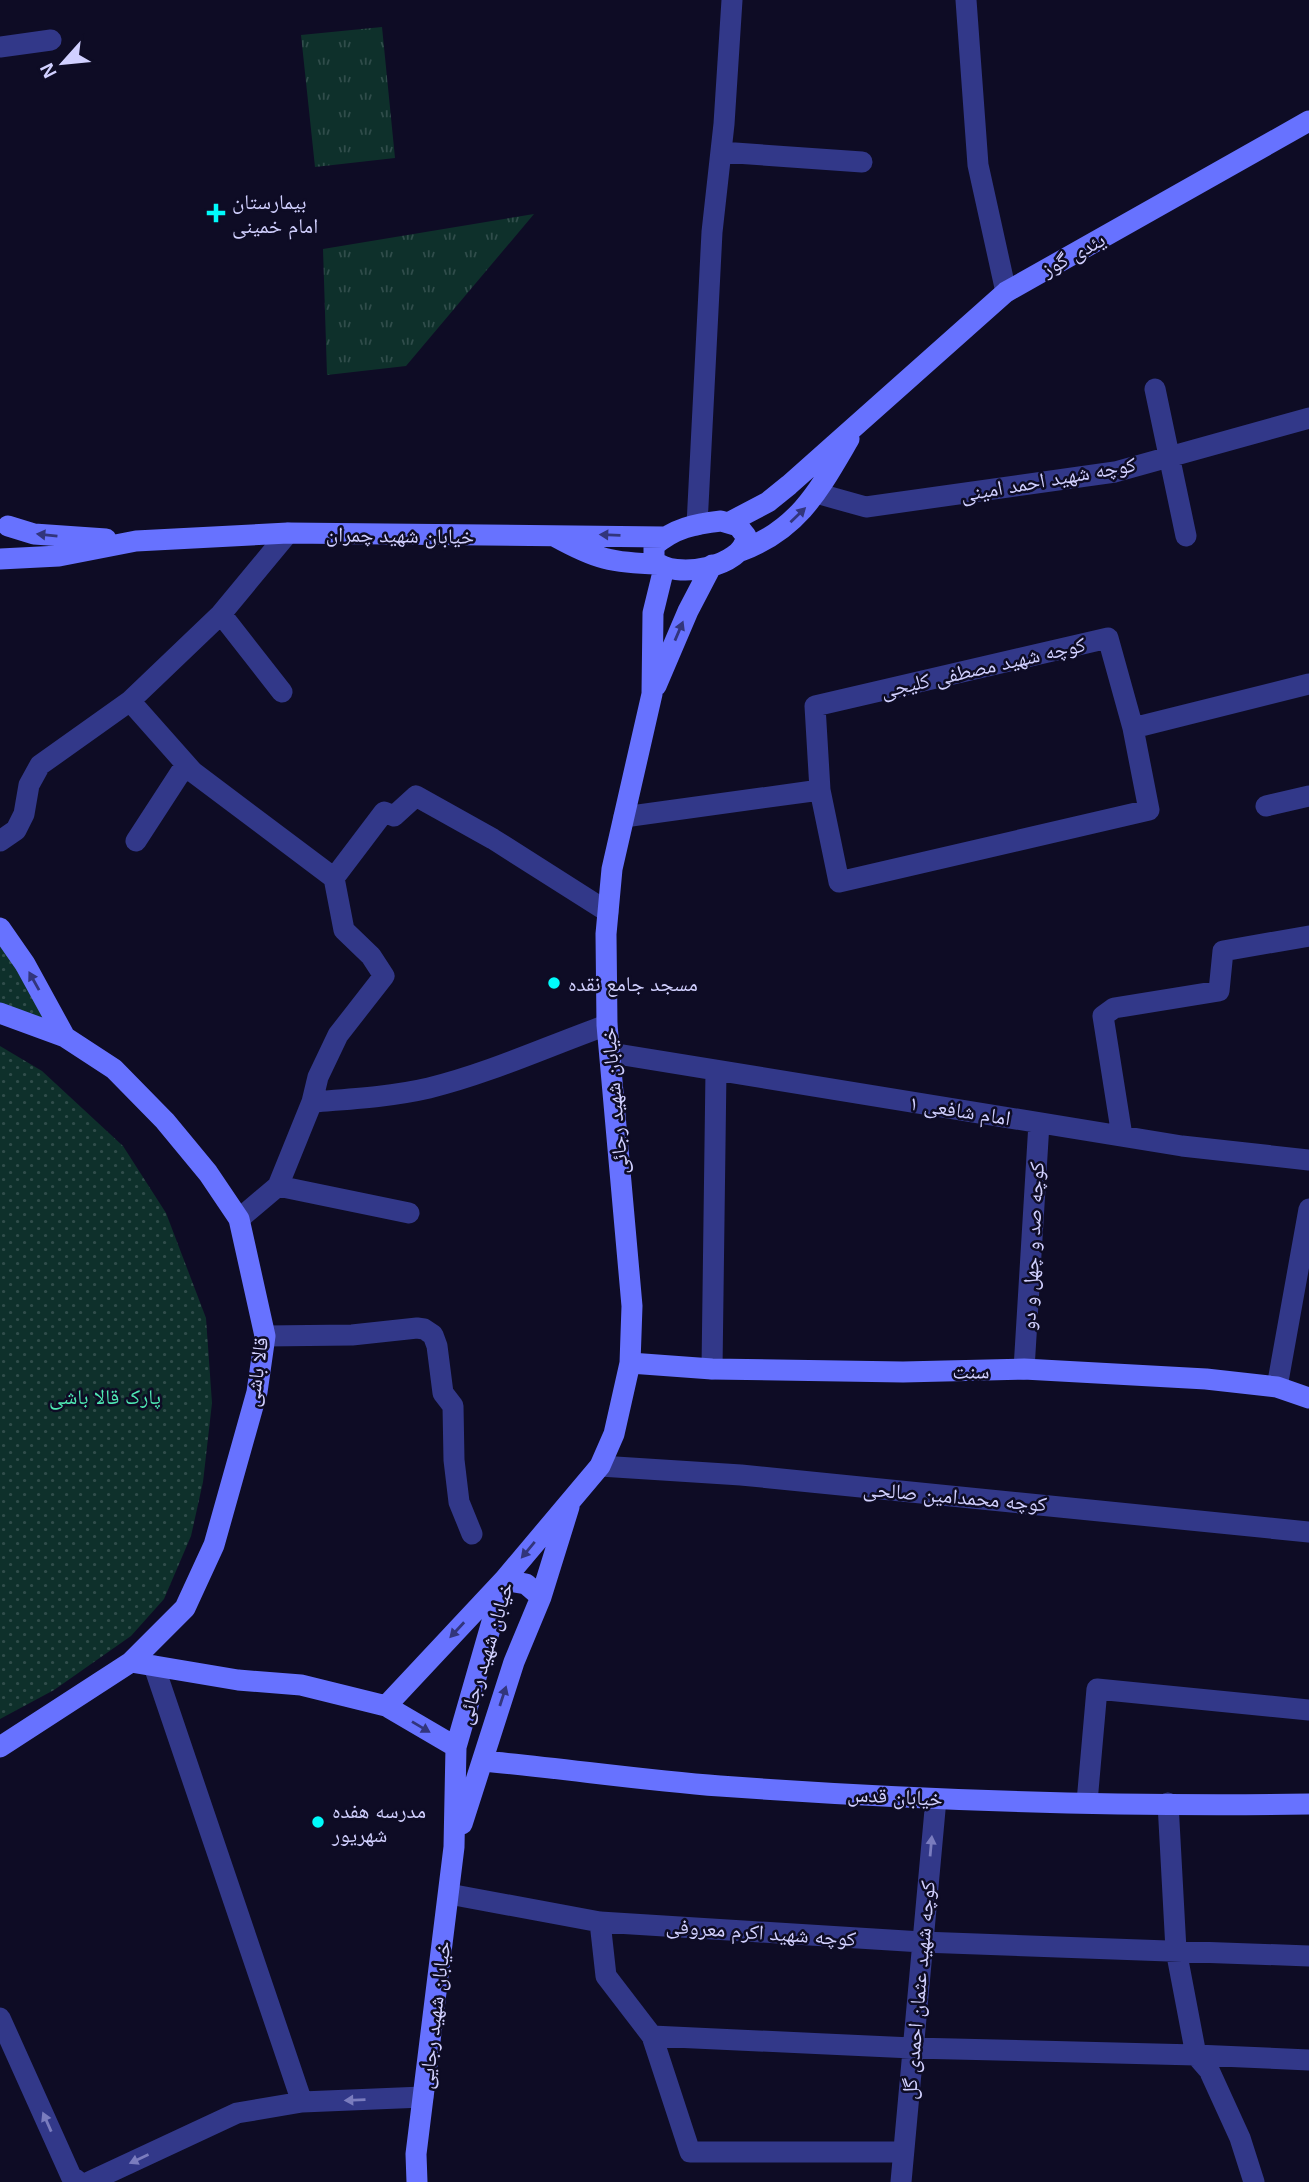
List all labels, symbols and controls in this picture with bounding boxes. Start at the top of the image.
north arrow [28,28,98,98]
text: N [36,60,61,81]
place label: بیمارستان امام خمینی [232,190,318,240]
marker: بیمارستان امام خمینی [206,203,226,223]
street label: یئدی گوز [1036,227,1109,282]
street label: کوچه شهید احمد امینی [958,452,1138,508]
one-way arrow [789,508,806,524]
street label: خیابان شهید چمران [326,522,474,549]
one-way arrow [36,530,58,541]
one-way arrow [599,530,621,541]
one-way arrow [674,621,685,642]
street label: کوچه شهید مصطفی کلیجی [878,632,1088,704]
one-way arrow [29,971,41,991]
place label: مسجد جامع نقده [568,972,698,997]
marker: مسجد جامع نقده [546,975,562,991]
street label: خیابان شهید رجائی [596,1026,634,1176]
street label: امام شافعی ۱ [907,1091,1012,1132]
street label: کوچه صد و چهل و دو [1016,1161,1050,1331]
street label: قالا باشی [240,1336,274,1409]
street label: سنت [952,1359,990,1383]
park label: پارک قالا باشی [49,1385,161,1410]
street label: کوچه محمدامین صالحی [862,1477,1048,1518]
one-way arrow [520,1541,536,1559]
street label: خیابان شهید رجائی [452,1579,519,1728]
one-way arrow [449,1621,465,1638]
one-way arrow [498,1685,509,1706]
one-way arrow [411,1720,430,1733]
street label: خیابان قدس [847,1782,943,1812]
place label: مدرسه هفده شهریور [331,1799,426,1847]
marker: مدرسه هفده شهریور [310,1814,326,1830]
one-way arrow [926,1834,937,1856]
street label: کوچه شهید عثمان احمدی گل [897,1879,941,2101]
street label: کوچه شهید اکرم معروفی [665,1914,857,1953]
street label: خیابان شهید رجایی [414,1940,456,2091]
one-way arrow [344,2094,366,2105]
one-way arrow [42,2112,53,2133]
one-way arrow [129,2153,149,2165]

